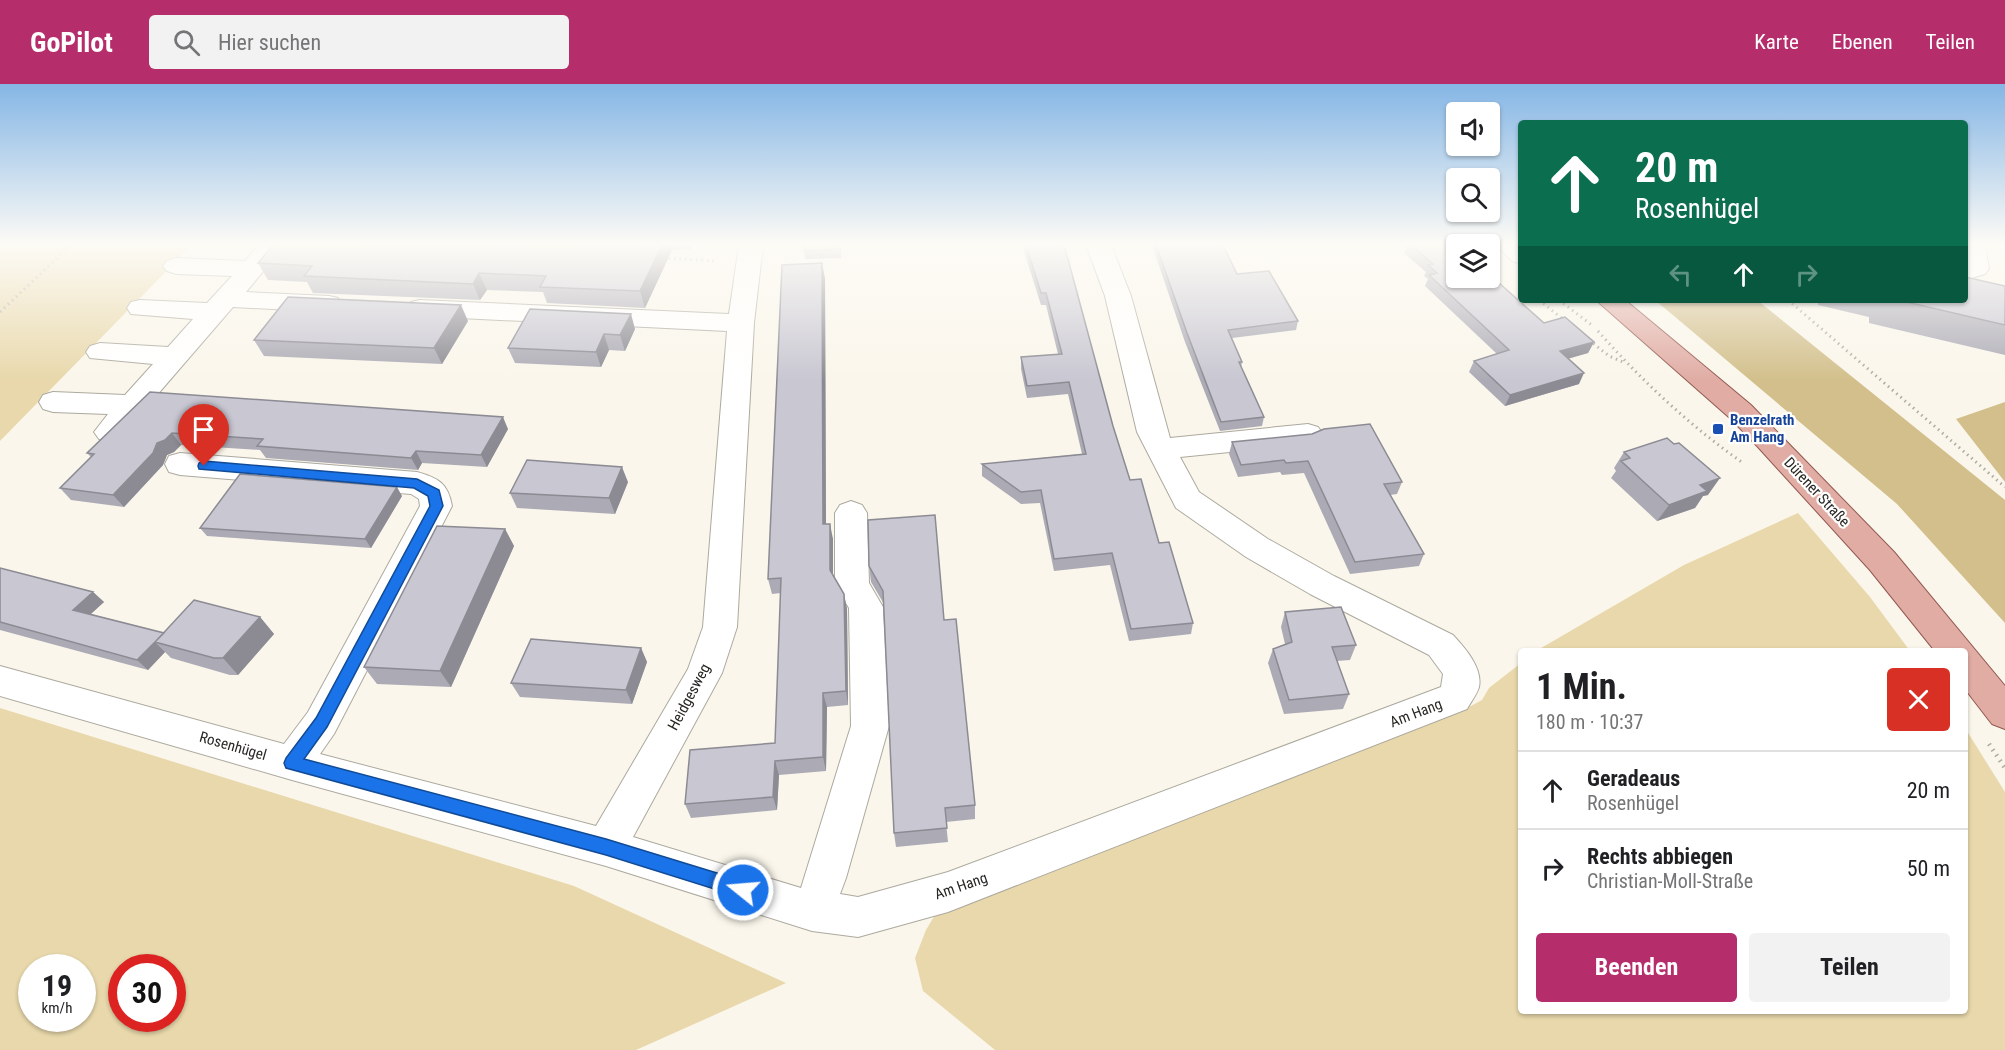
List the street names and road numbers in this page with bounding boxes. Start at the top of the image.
street label: Dürener Straße [1780,454,1854,530]
street label: Heidgesweg [664,661,714,733]
street label: Am Hang [1387,695,1445,731]
street label: Rosenhügel [197,728,269,764]
street label: Am Hang [932,869,990,903]

